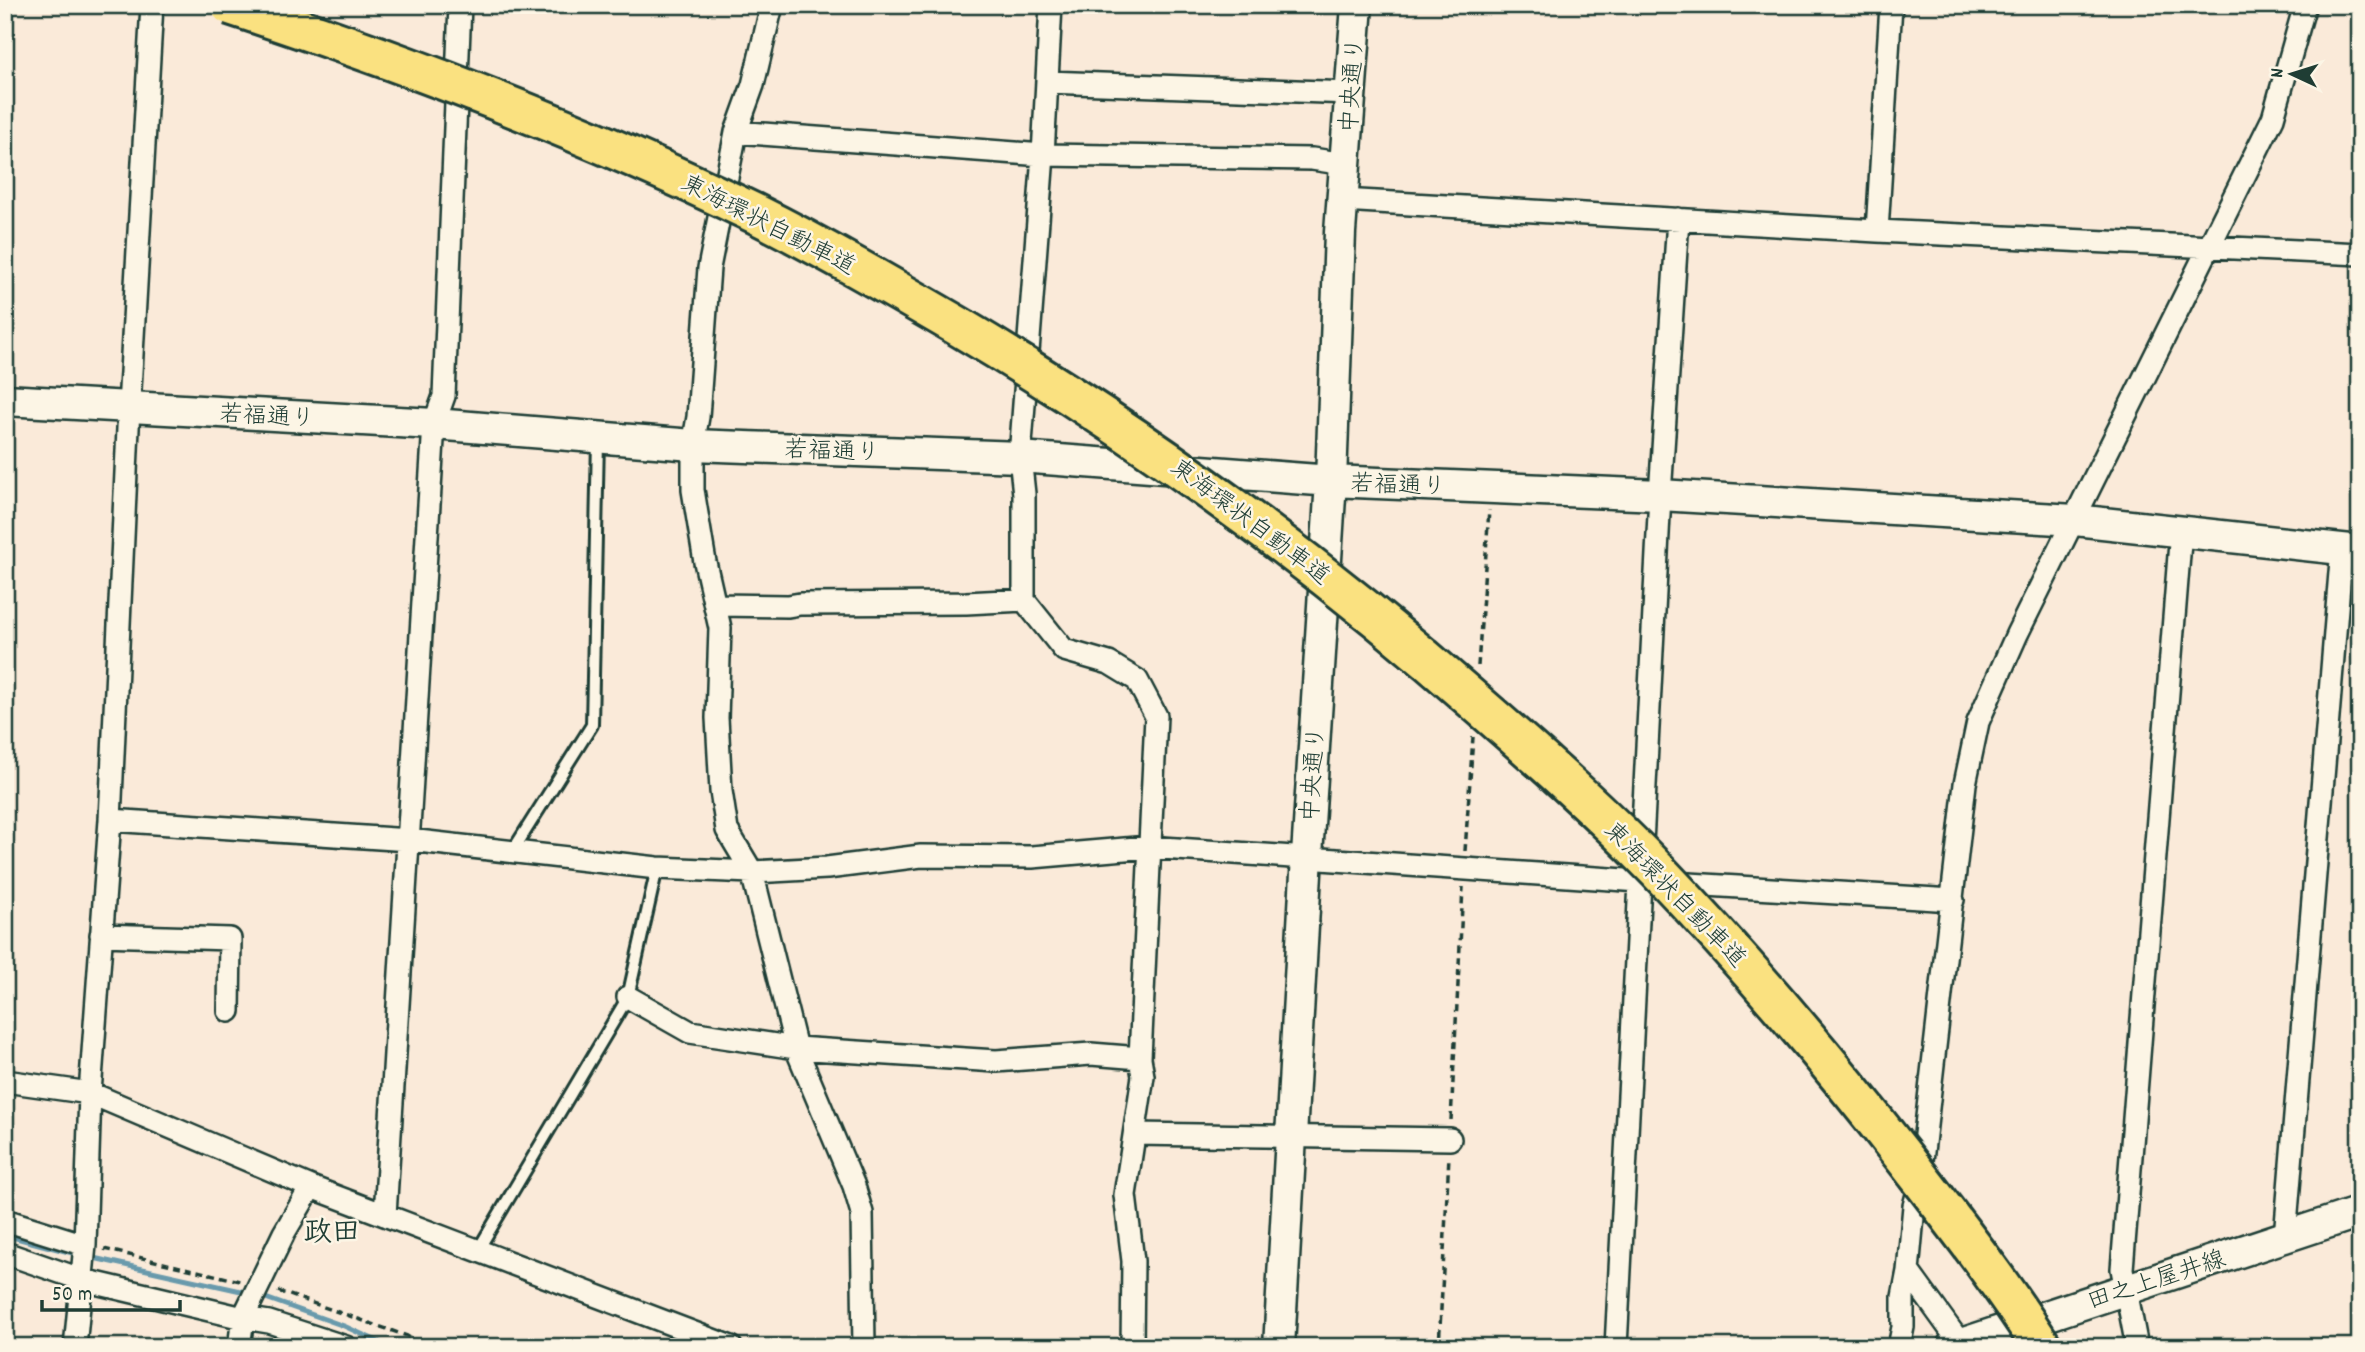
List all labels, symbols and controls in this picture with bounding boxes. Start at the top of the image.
street label: 中央通り [1334,36,1374,134]
north arrow [2256,38,2326,108]
text: N [2265,67,2292,79]
street label: 東海環状自動車道 [674,168,861,285]
street label: 若福通り [218,399,316,437]
street label: 若福通り [783,434,880,472]
street label: 東海環状自動車道 [1162,452,1336,595]
street label: 若福通り [1349,468,1446,506]
street label: 中央通り [1295,725,1335,823]
street label: 東海環状自動車道 [1595,815,1753,977]
district label: 政田 [304,1215,360,1255]
street label: 田之上屋井線 [2083,1243,2231,1320]
scale bar [42,1268,180,1312]
text: 50 m [52,1281,92,1311]

